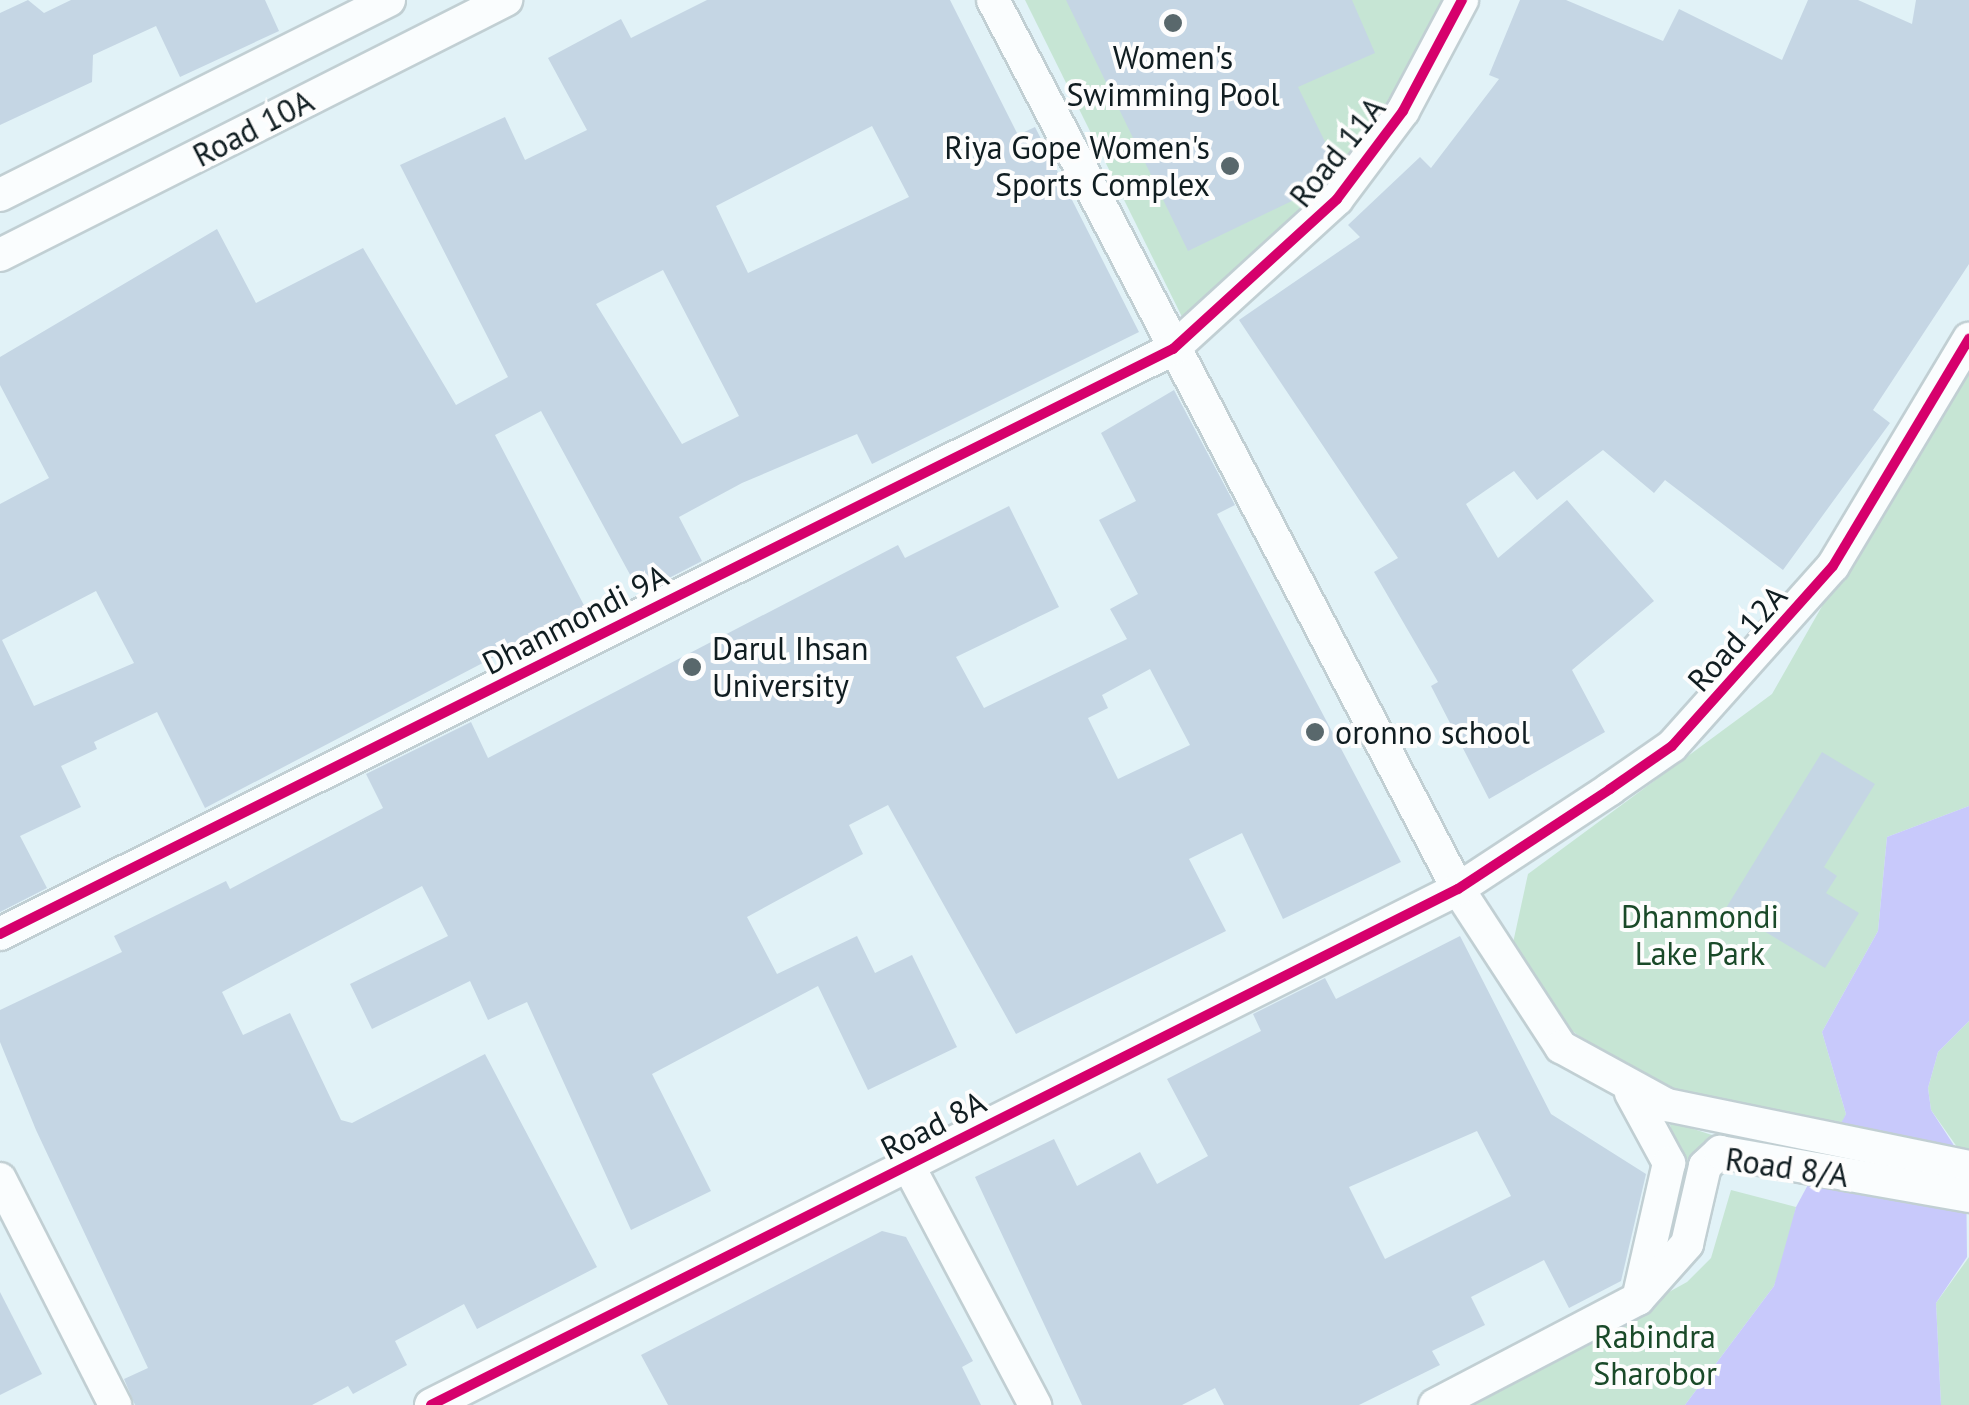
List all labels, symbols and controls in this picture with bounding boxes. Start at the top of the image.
marker: Women's Swimming Pool [1162,12,1184,34]
place label: Women's Swimming Pool [1066,39,1280,114]
street label: Road 10A [186,81,320,175]
street label: Road 11A [1281,89,1393,215]
place label: Riya Gope Women's Sports Complex [944,129,1210,204]
marker: Riya Gope Women's Sports Complex [1219,155,1241,177]
street label: Dhanmondi 9A [476,556,674,682]
street label: Road 12A [1679,577,1795,699]
place label: Darul Ihsan University [712,630,868,705]
marker: Darul Ihsan University [681,656,703,678]
place label: oronno school [1335,713,1530,751]
marker: oronno school [1304,721,1326,743]
park label: Dhanmondi Lake Park [1621,898,1779,973]
street label: Road 8A [874,1082,992,1168]
street label: Road 8/A [1723,1139,1851,1195]
park label: Rabindra Sharobor [1593,1318,1717,1393]

